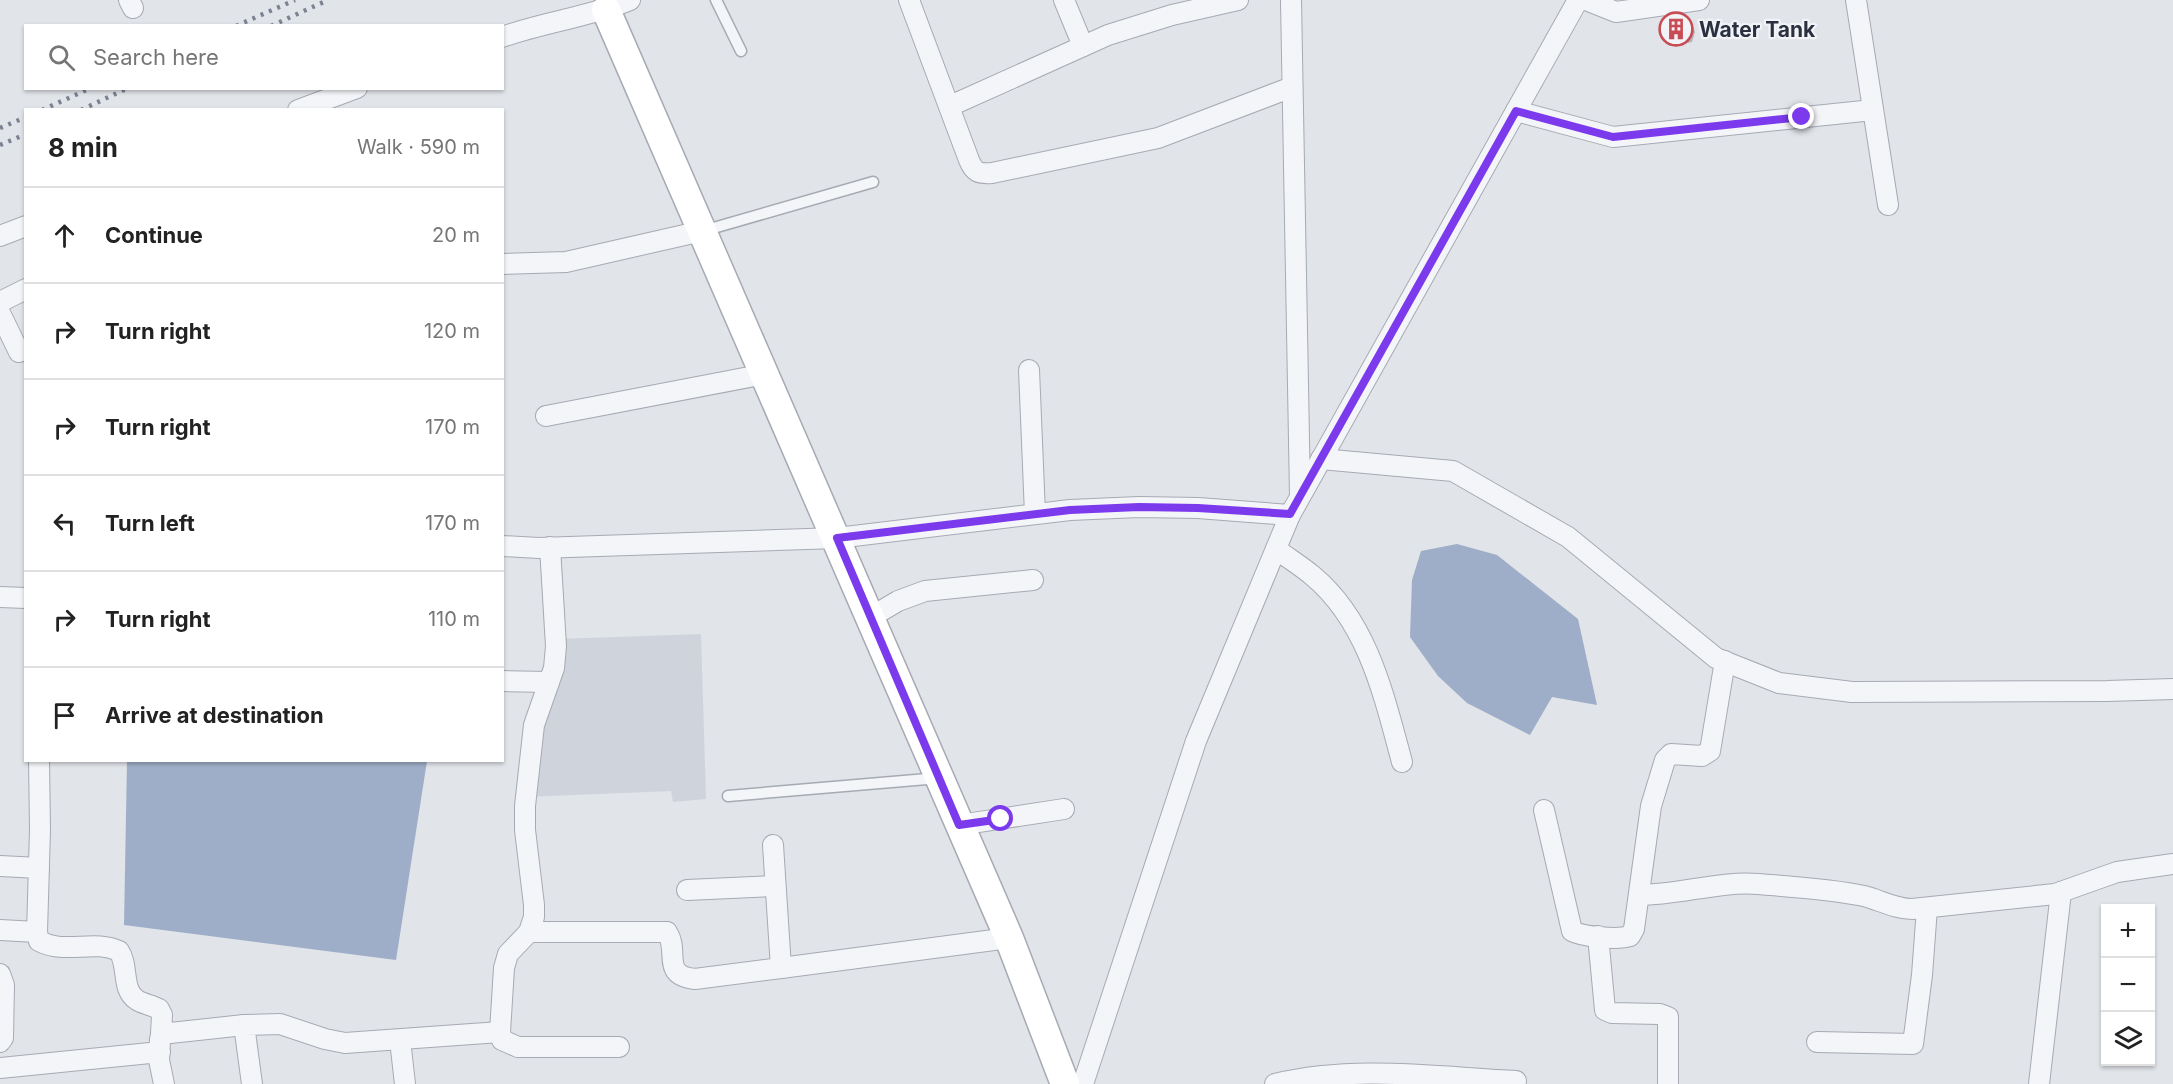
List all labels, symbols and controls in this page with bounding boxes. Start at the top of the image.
building icon: Water Tank [1658,11,1694,47]
place label: Water Tank [1699,17,1816,42]
search box [24,24,504,90]
icon: search [45,41,78,74]
text: Search here [93,44,219,70]
route end [1788,103,1814,129]
text: 8 min [48,132,118,163]
text: Walk · 590 m [357,135,480,159]
icon: ahead [48,219,81,252]
text: Continue [105,222,203,248]
text: 20 m [432,223,480,247]
icon: right [48,315,81,348]
text: Turn right [105,318,211,344]
text: 120 m [424,319,480,343]
icon: right [48,411,81,444]
text: Turn right [105,414,211,440]
text: 170 m [425,415,480,439]
icon: left [48,507,81,540]
text: Turn left [105,510,195,536]
text: 170 m [425,511,480,535]
icon: right [48,603,81,636]
text: Turn right [105,606,211,632]
text: 110 m [428,607,480,631]
icon: arrive [48,699,81,732]
text: Arrive at destination [105,702,324,728]
route start [987,805,1013,831]
map controls [2101,904,2155,1066]
button: + [2101,904,2155,958]
button: − [2101,958,2155,1012]
button: layers [2101,1012,2155,1066]

